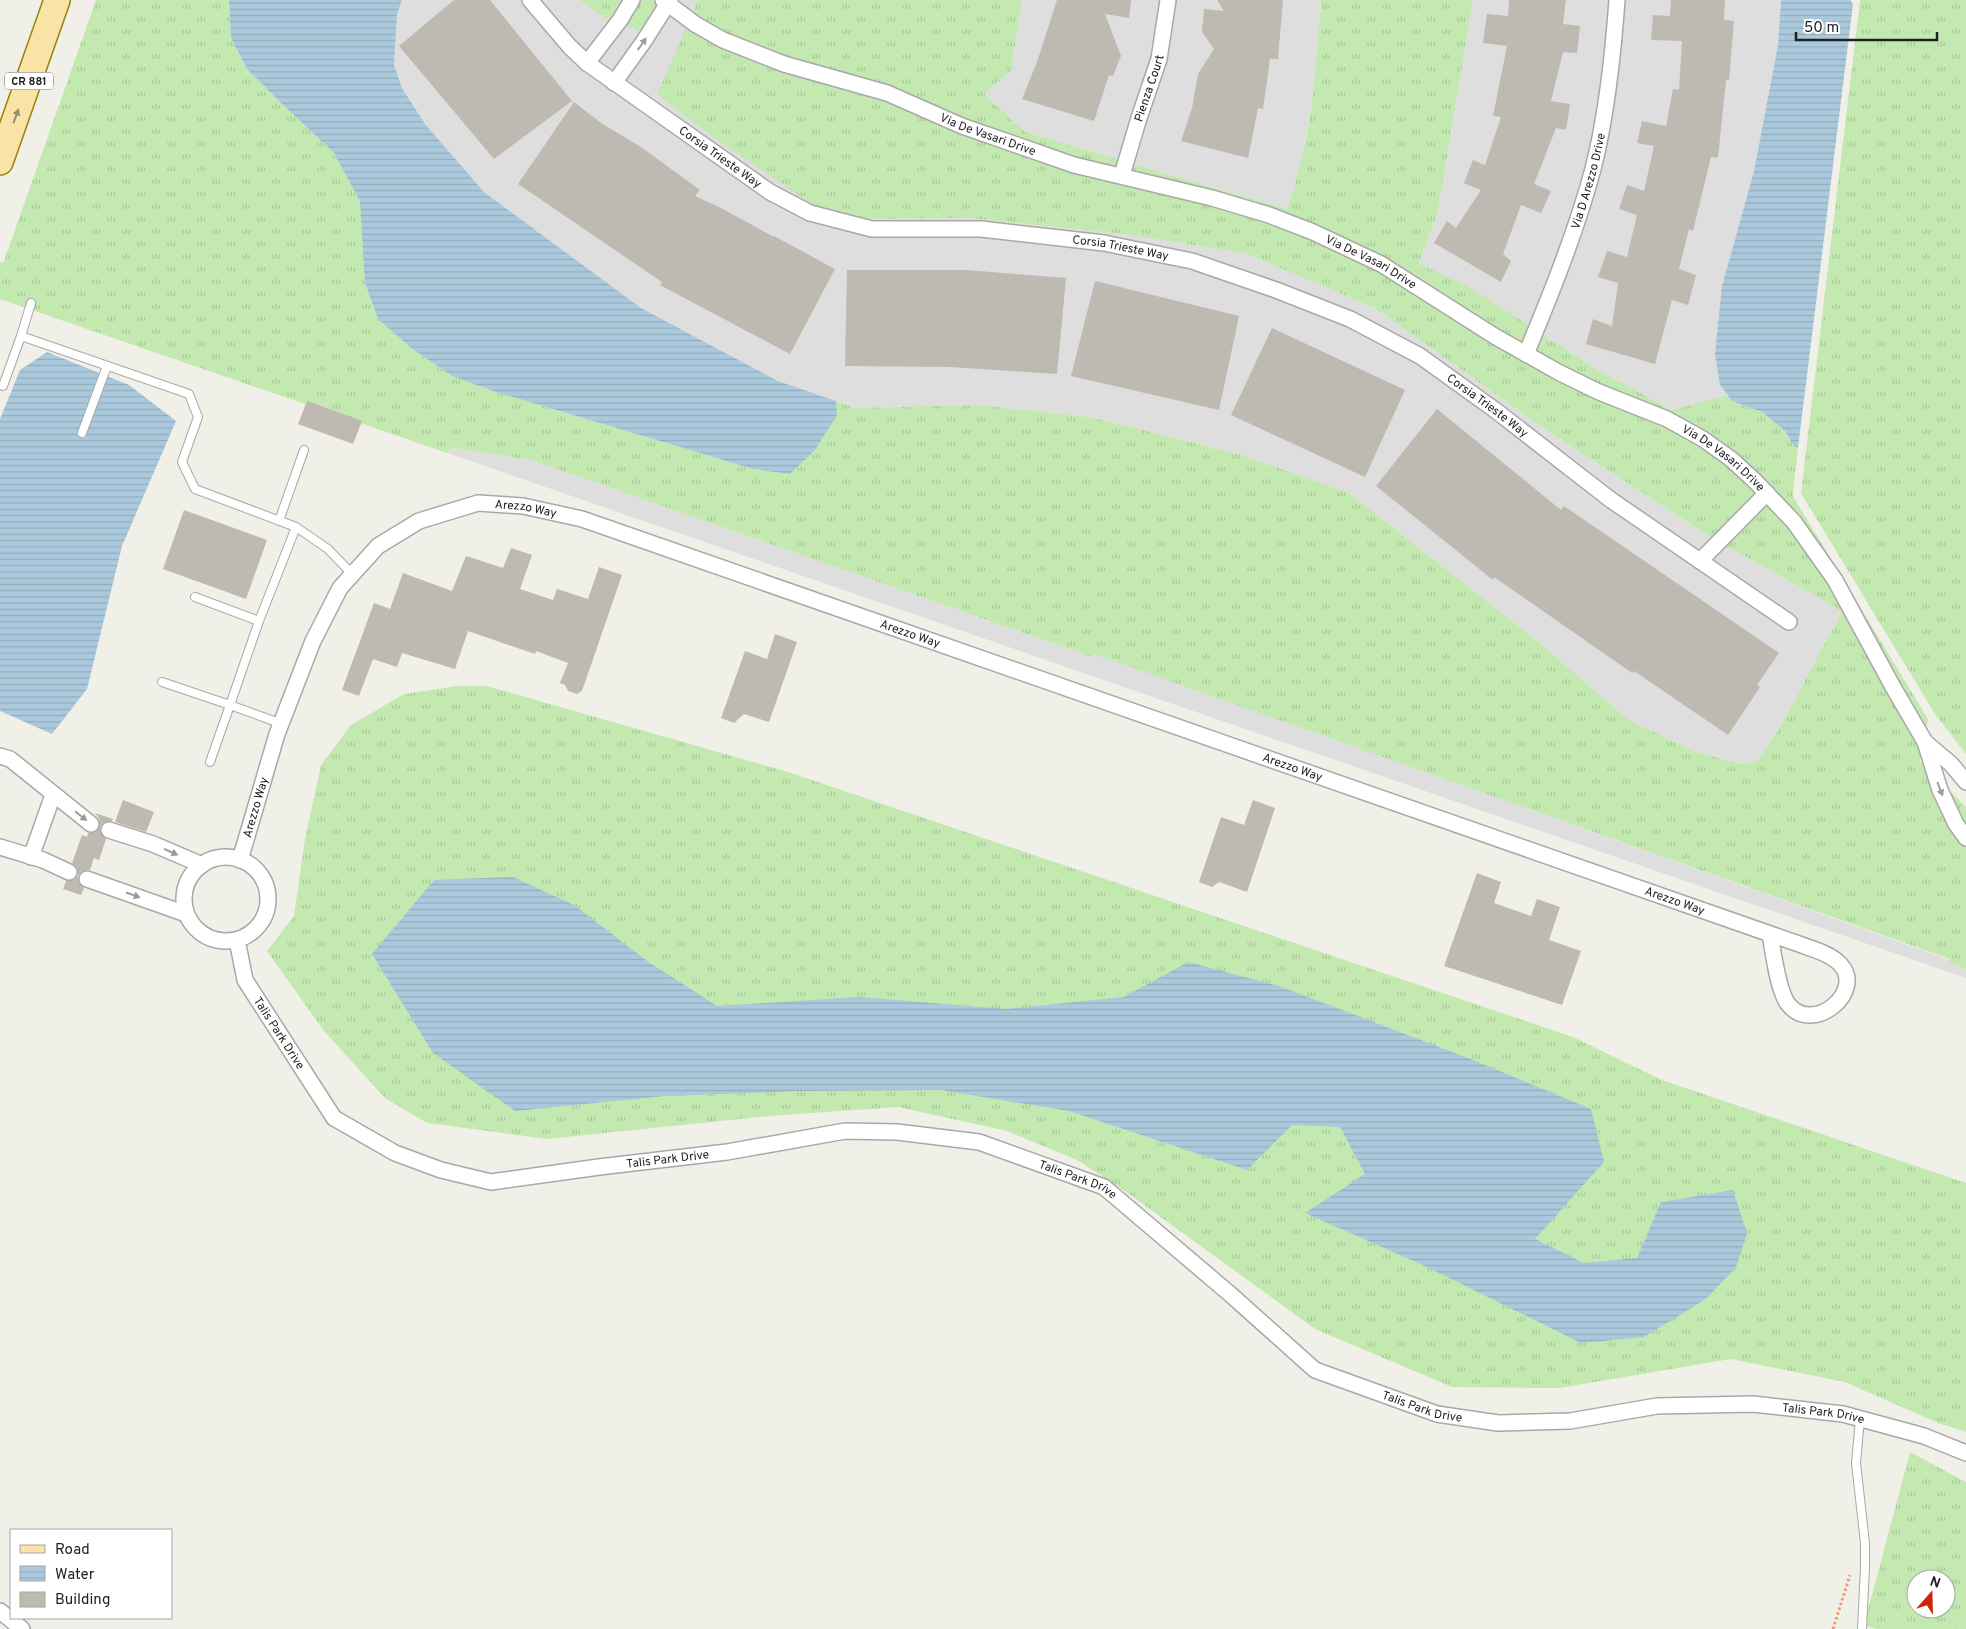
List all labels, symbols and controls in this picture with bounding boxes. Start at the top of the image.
scale bar [1796,10,1937,42]
text: 50 m [1804,19,1839,38]
one-way arrow [637,37,647,51]
street label: Pienza Court [1131,54,1169,124]
road number: CR 881 [5,72,53,90]
one-way arrow [12,108,20,123]
street label: Via De Vasari Drive [937,110,1038,160]
street label: Corsia Trieste Way [675,123,764,192]
street label: Via D Arezzo Drive [1568,132,1610,232]
street label: Corsia Trieste Way [1071,232,1170,265]
street label: Via De Vasari Drive [1322,232,1419,293]
street label: Corsia Trieste Way [1443,371,1531,442]
street label: Via De Vasari Drive [1679,422,1768,495]
street label: Arezzo Way [494,497,558,522]
street label: Arezzo Way [878,617,942,652]
street label: Arezzo Way [1260,750,1324,786]
street label: Arezzo Way [240,775,273,840]
one-way arrow [1936,782,1944,797]
one-way arrow [74,811,88,821]
one-way arrow [164,849,178,857]
street label: Arezzo Way [1642,884,1707,919]
one-way arrow [125,892,140,899]
street label: Talis Park Drive [249,994,308,1073]
street label: Talis Park Drive [626,1147,710,1173]
street label: Talis Park Drive [1036,1157,1120,1203]
street label: Talis Park Drive [1380,1388,1463,1427]
street label: Talis Park Drive [1781,1400,1866,1428]
legend [10,1529,172,1619]
text: Road [55,1541,90,1560]
text: Water [55,1566,95,1585]
north arrow [1906,1569,1956,1619]
text: N [1927,1573,1943,1593]
text: Building [55,1591,110,1610]

